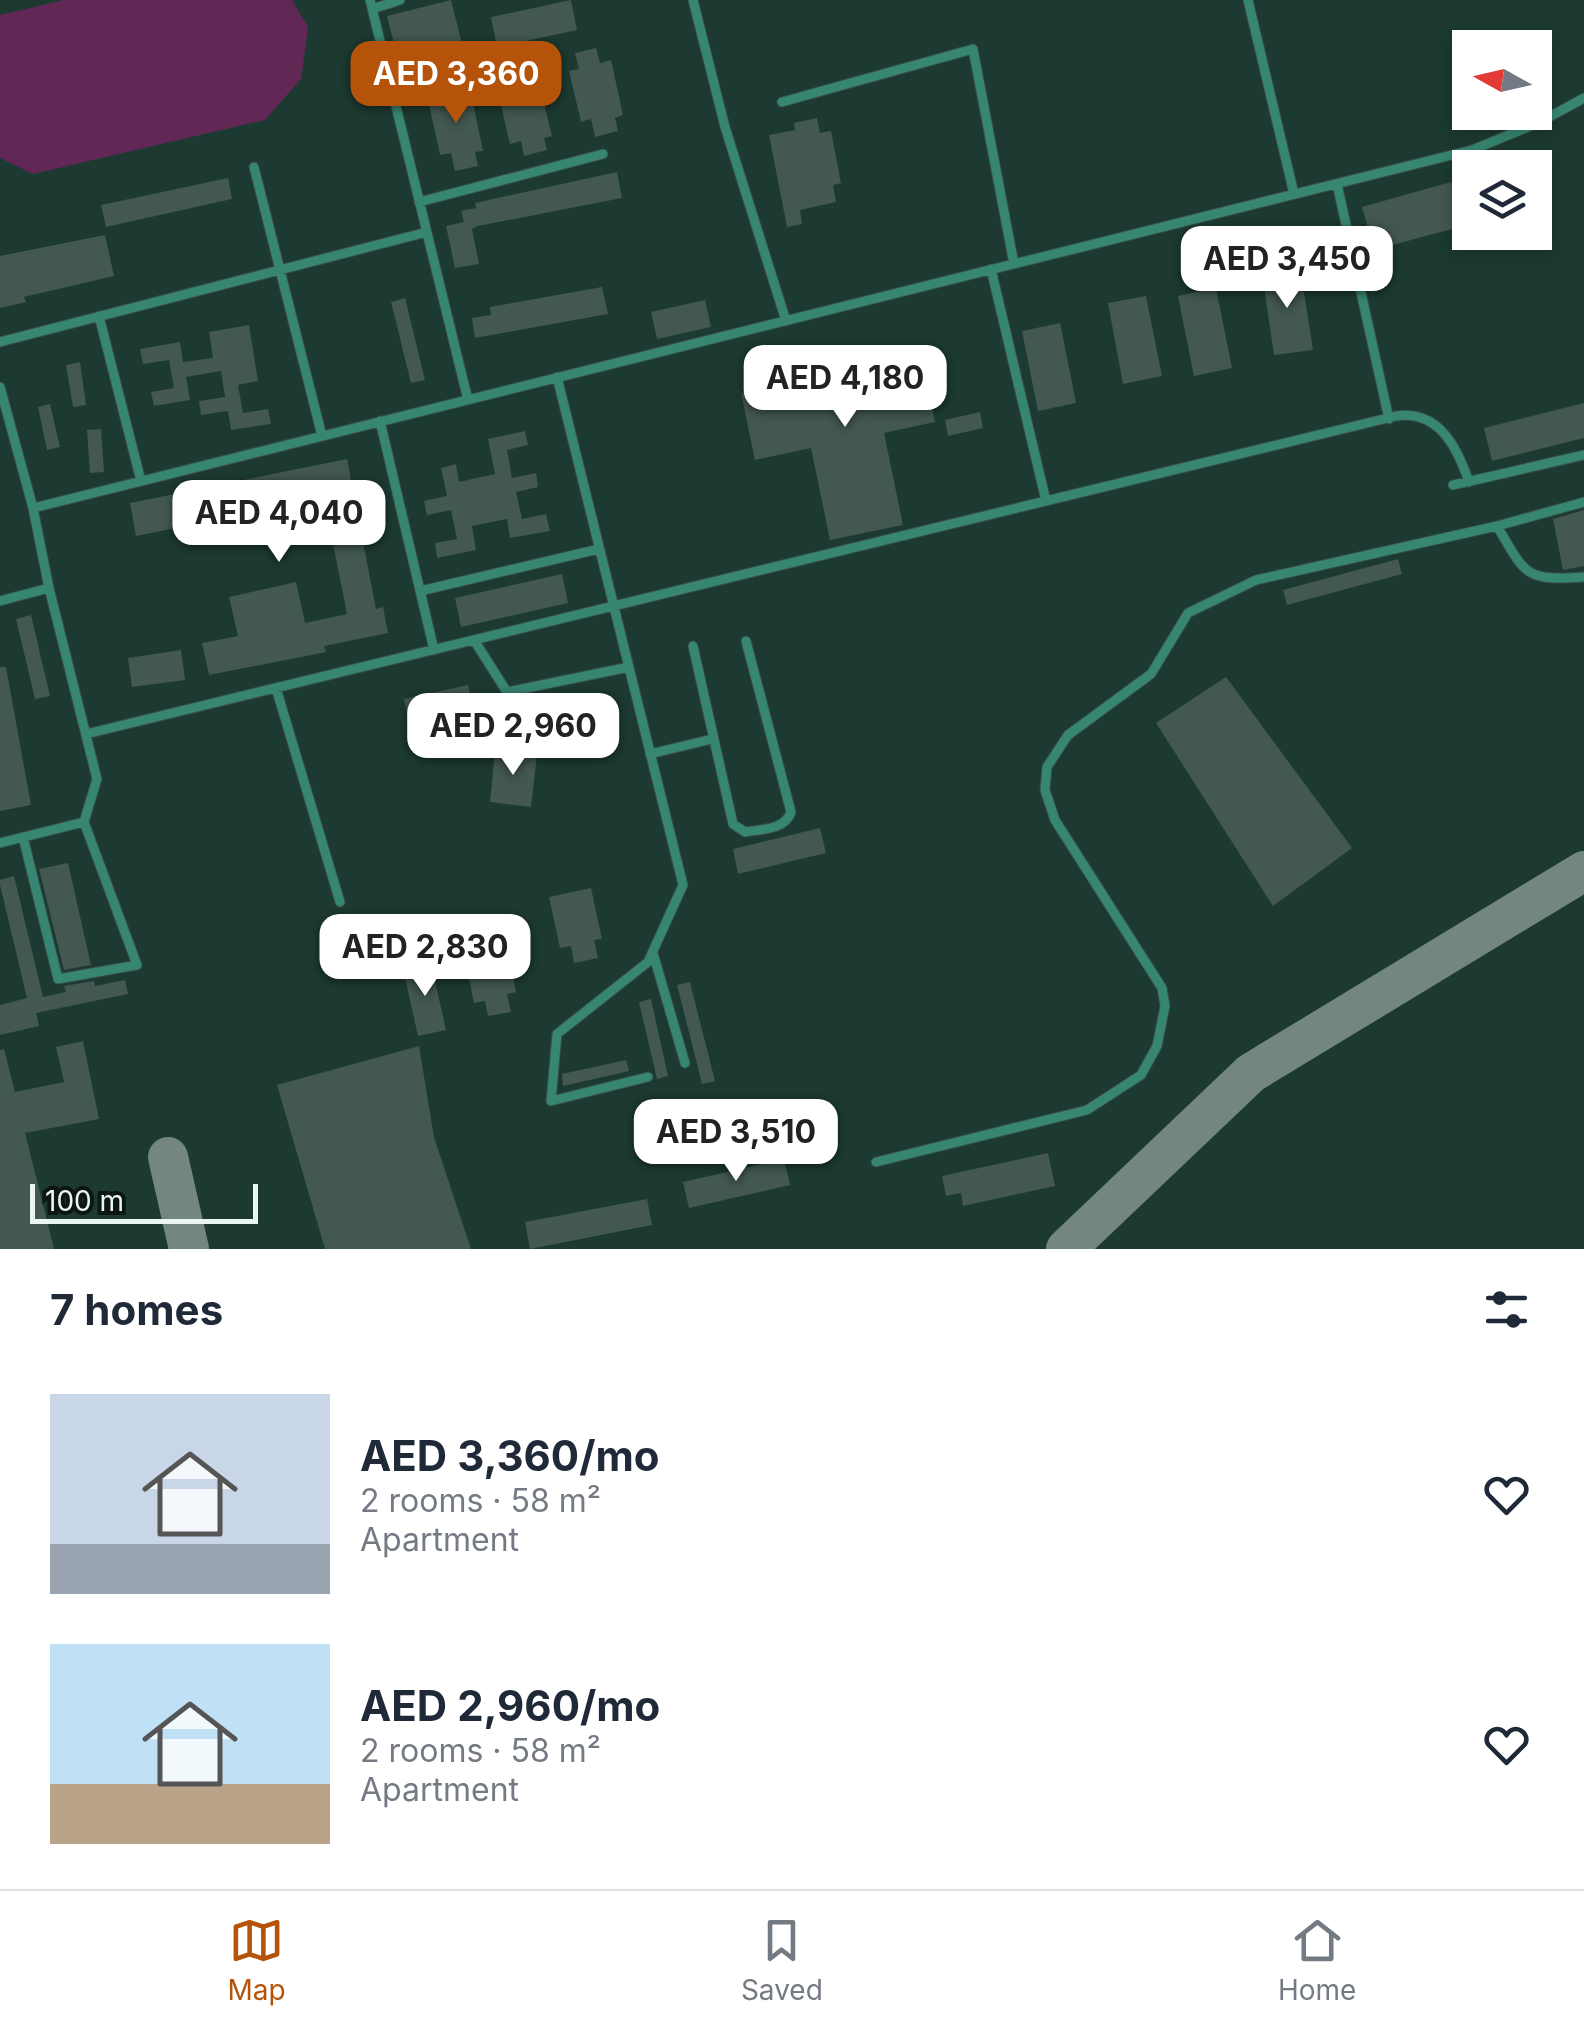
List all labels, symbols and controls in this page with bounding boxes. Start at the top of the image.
north arrow [1452,30,1552,130]
map controls [1452,30,1552,250]
pin: AED 3,360 [342,41,570,126]
text: AED 3,360 [373,54,539,93]
button: layers [1452,150,1552,250]
pin: AED 3,450 [1173,226,1401,311]
text: AED 3,450 [1203,239,1371,278]
pin: AED 4,180 [731,345,959,430]
text: AED 4,180 [766,358,924,397]
pin: AED 4,040 [165,480,393,565]
text: AED 4,040 [194,493,364,532]
pin: AED 2,960 [399,693,627,778]
text: AED 2,960 [429,706,597,745]
pin: AED 2,830 [311,914,539,999]
text: AED 2,830 [341,927,509,966]
pin: AED 3,510 [622,1099,850,1184]
text: AED 3,510 [656,1112,816,1151]
scale bar [30,1179,258,1224]
text: 100 m [45,1184,124,1218]
icon: filters [1479,1282,1534,1337]
text: 7 homes [50,1284,223,1335]
text: AED 3,360/mo [360,1430,660,1481]
icon: home [130,1434,250,1554]
icon: heart [1479,1467,1534,1522]
text: 2 rooms · 58 m² [360,1481,601,1520]
text: Apartment [360,1520,519,1559]
text: AED 2,960/mo [360,1680,660,1731]
icon: home [130,1684,250,1804]
icon: heart [1479,1717,1534,1772]
text: 2 rooms · 58 m² [360,1731,601,1770]
text: Apartment [360,1770,519,1809]
tab: Map [228,1913,286,2007]
tab: Saved [741,1913,823,2007]
tab: Home [1278,1913,1356,2007]

